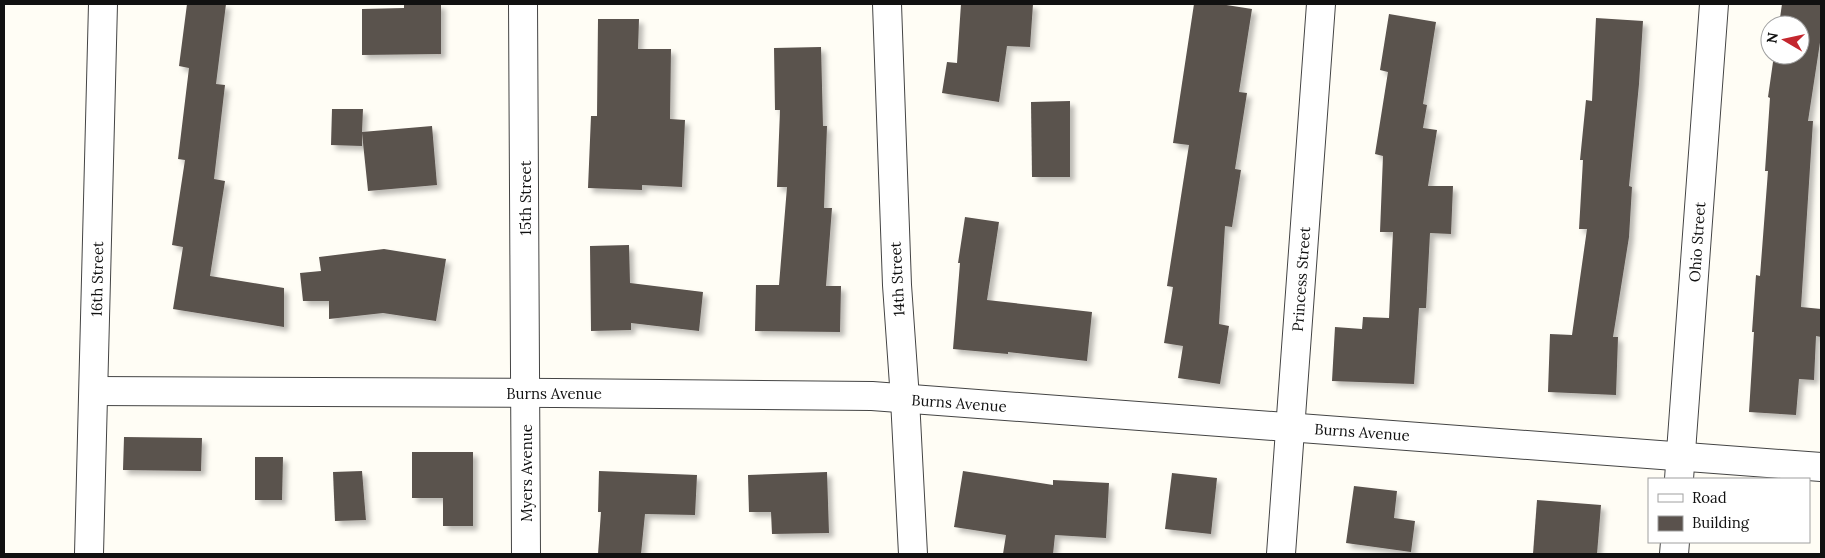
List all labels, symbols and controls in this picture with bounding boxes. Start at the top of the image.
north arrow [1760,15,1810,65]
text: N [1762,31,1782,45]
street label: 15th Street [516,160,535,235]
street label: Ohio Street [1685,201,1709,283]
street label: Princess Street [1288,226,1314,332]
street label: 16th Street [87,241,107,317]
street label: 14th Street [886,241,908,317]
street label: Burns Avenue [506,384,602,403]
street label: Burns Avenue [911,390,1007,416]
street label: Burns Avenue [1314,419,1410,445]
street label: Myers Avenue [517,424,536,522]
legend [1648,478,1810,543]
text: Road [1692,488,1727,507]
text: Building [1692,513,1750,532]

